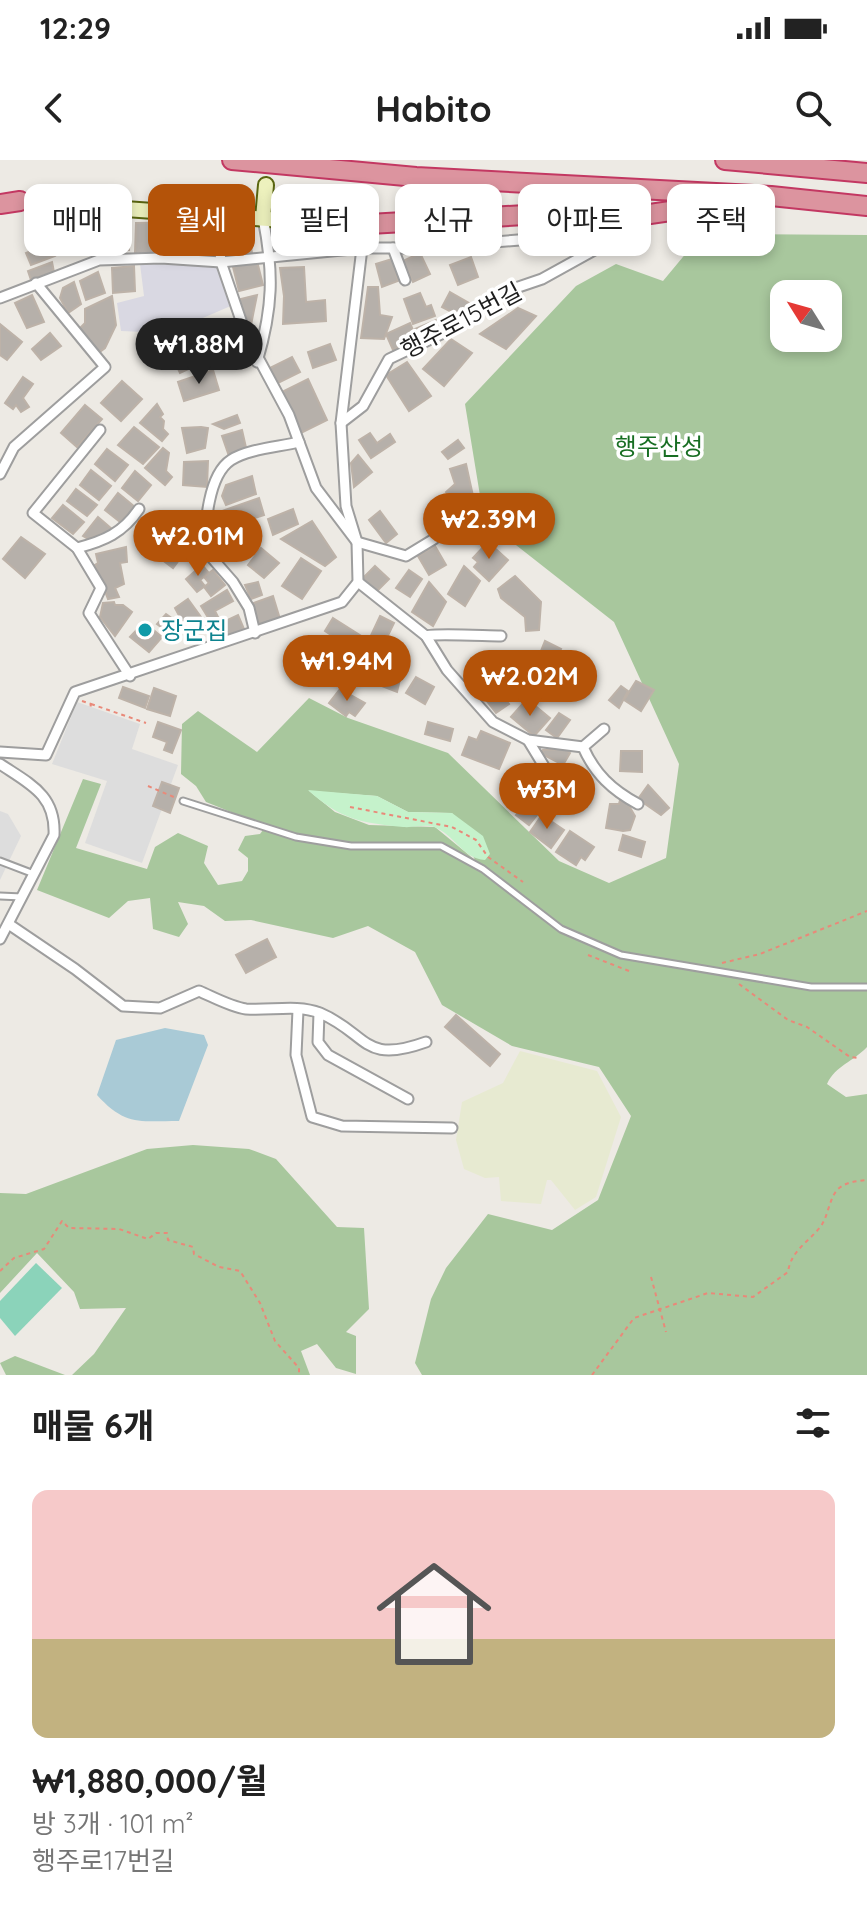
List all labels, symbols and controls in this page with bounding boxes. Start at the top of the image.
text: 12:29 [40,9,111,47]
icon: back [32,86,76,130]
text: Habito [375,86,492,131]
icon: search [791,86,835,130]
chip: 매매 [24,184,132,256]
chip: 월세 [148,184,255,256]
chip: 필터 [271,184,379,256]
chip: 신규 [395,184,502,256]
chip: 아파트 [518,184,651,256]
chip: 주택 [667,184,775,256]
street label: 행주로15번길 [396,276,526,364]
north arrow [770,280,842,352]
map controls [770,280,842,352]
pin: ₩1.88M [134,318,264,386]
text: ₩1.88M [154,327,244,360]
park label: 행주산성 [615,431,703,461]
pin: ₩2.39M [424,493,554,561]
text: ₩2.39M [441,502,537,535]
pin: ₩2.01M [133,510,263,578]
text: ₩2.01M [151,519,245,552]
place label: 장군집 [161,615,227,645]
marker: 장군집 [136,621,154,639]
pin: ₩1.94M [282,635,412,703]
text: ₩1.94M [301,644,393,677]
pin: ₩2.02M [465,650,595,718]
text: ₩2.02M [481,659,579,692]
pin: ₩3M [508,763,586,831]
text: ₩3M [517,772,577,805]
icon: filters [791,1401,835,1445]
text: 매물 6개 [32,1404,154,1447]
icon: home [362,1542,506,1686]
text: ₩1,880,000/월 [32,1759,267,1802]
text: 방 3개 · 101 m² [32,1807,194,1840]
text: 행주로17번길 [32,1844,175,1877]

